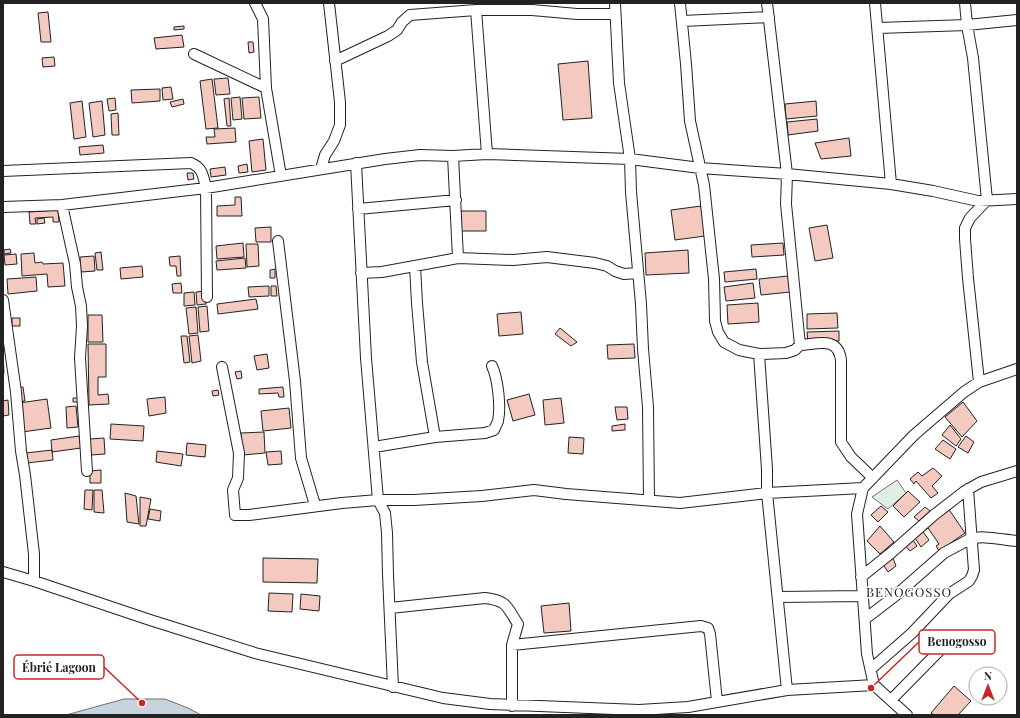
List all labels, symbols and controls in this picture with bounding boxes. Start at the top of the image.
district label: BENOGOSSO [866,583,952,600]
callout: Benogosso [919,630,995,654]
text: Benogosso [927,633,987,649]
callout: Ébrié Lagoon [14,655,104,679]
text: Ébrié Lagoon [22,659,97,675]
north arrow [968,666,1008,706]
text: N [984,668,992,683]

